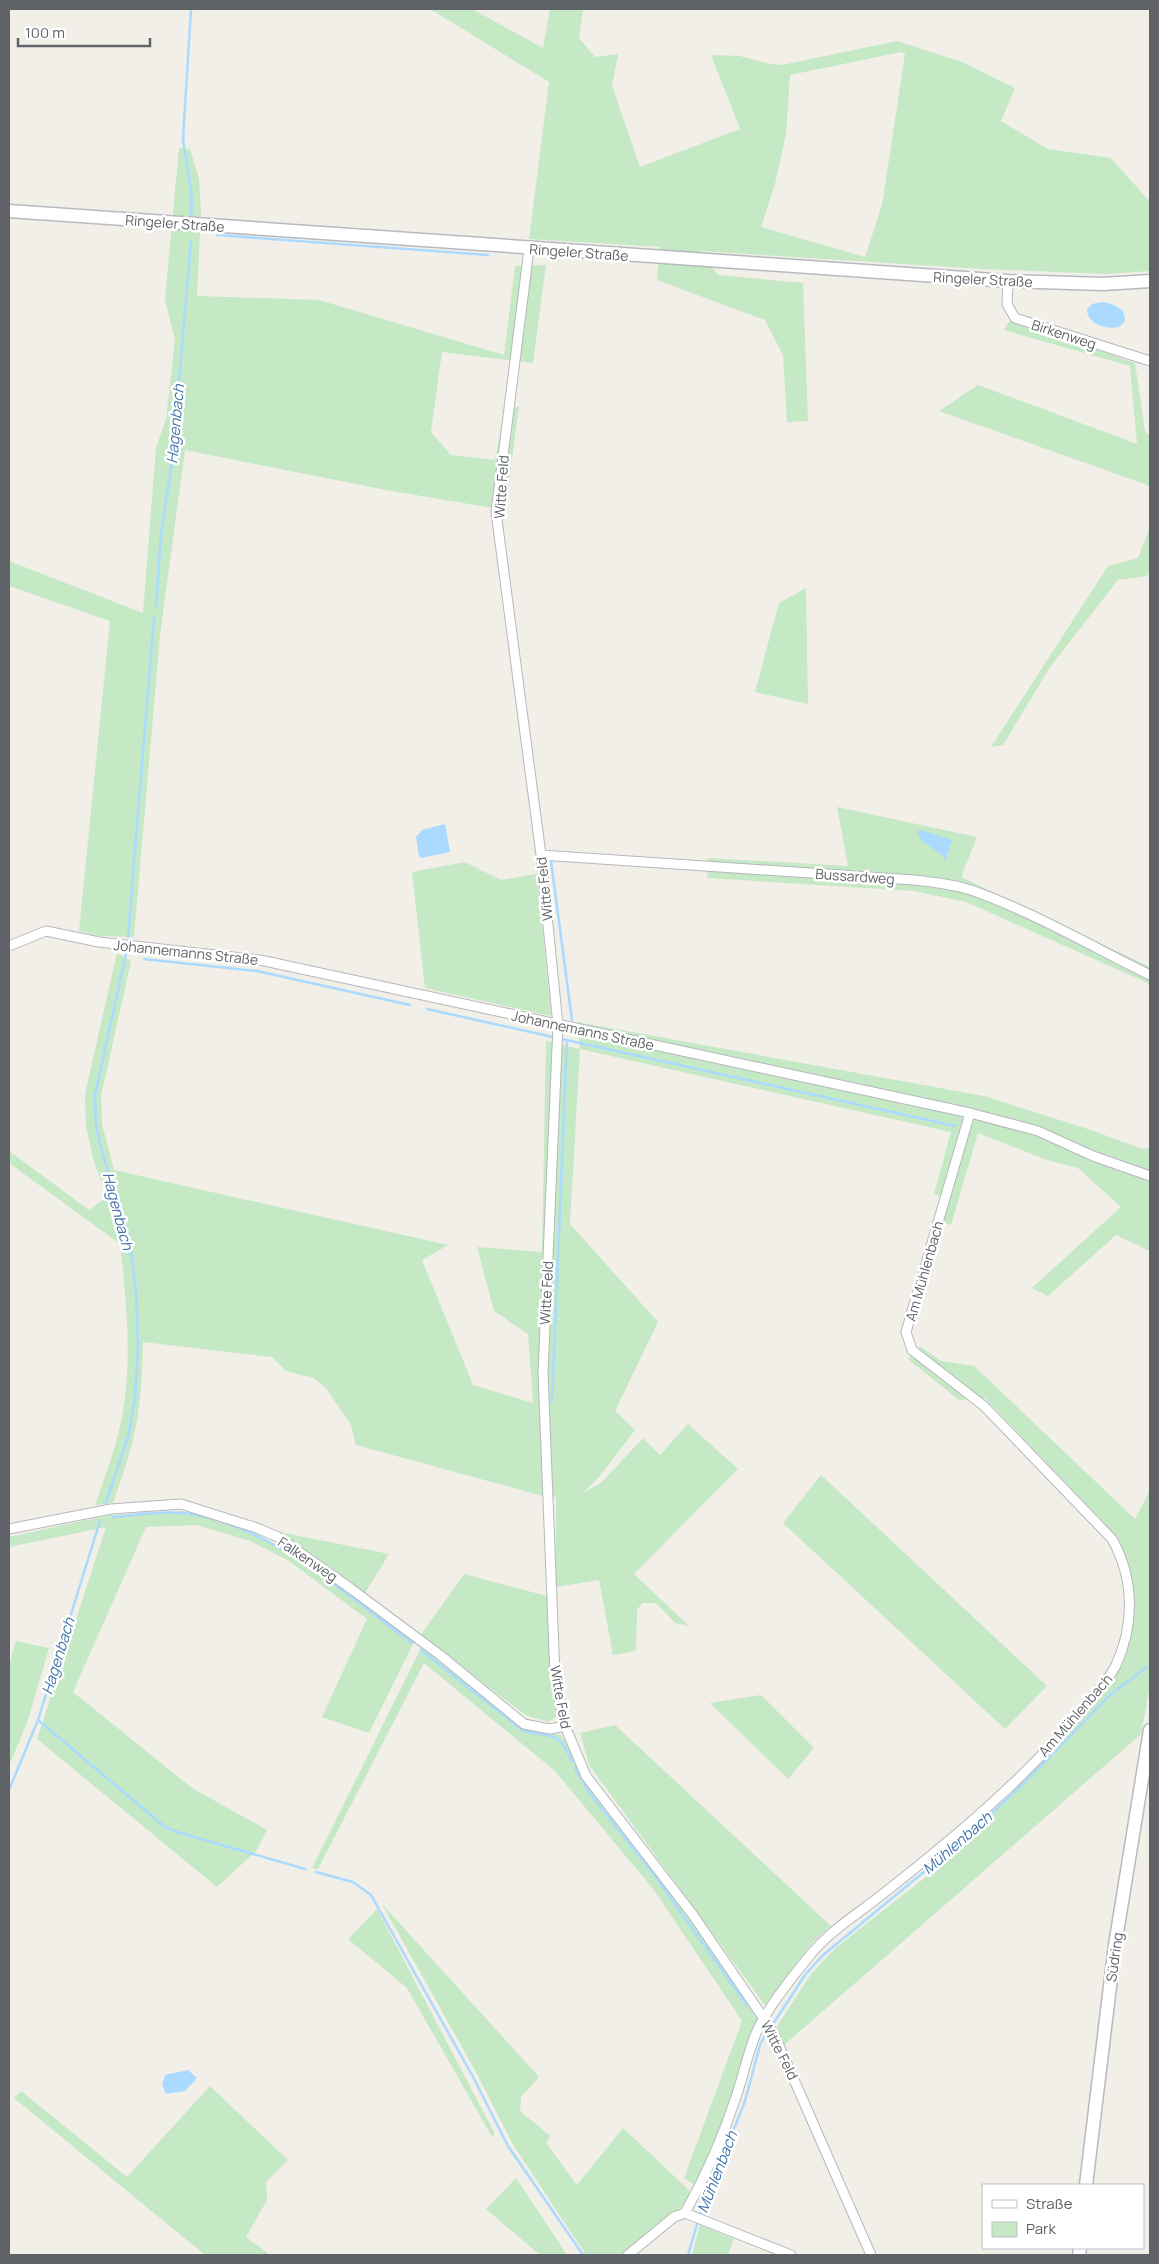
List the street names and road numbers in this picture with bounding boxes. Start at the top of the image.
street label: Ringeler Straße [125,210,225,236]
street label: Ringeler Straße [529,239,629,265]
street label: Ringeler Straße [933,267,1033,291]
street label: Birkenweg [1029,315,1099,353]
street label: Witte Feld [489,454,513,520]
street label: Witte Feld [531,856,557,922]
street label: Bussardweg [815,864,895,888]
street label: Johannemanns Straße [113,935,259,969]
street label: Johannemanns Straße [510,1006,656,1054]
street label: Am Mühlenbach [901,1219,947,1323]
street label: Witte Feld [535,1261,557,1325]
street label: Falkenweg [275,1532,341,1586]
street label: Witte Feld [546,1664,576,1730]
street label: Am Mühlenbach [1034,1670,1116,1760]
street label: Südring [1101,1931,1127,1983]
street label: Witte Feld [757,2017,803,2083]

